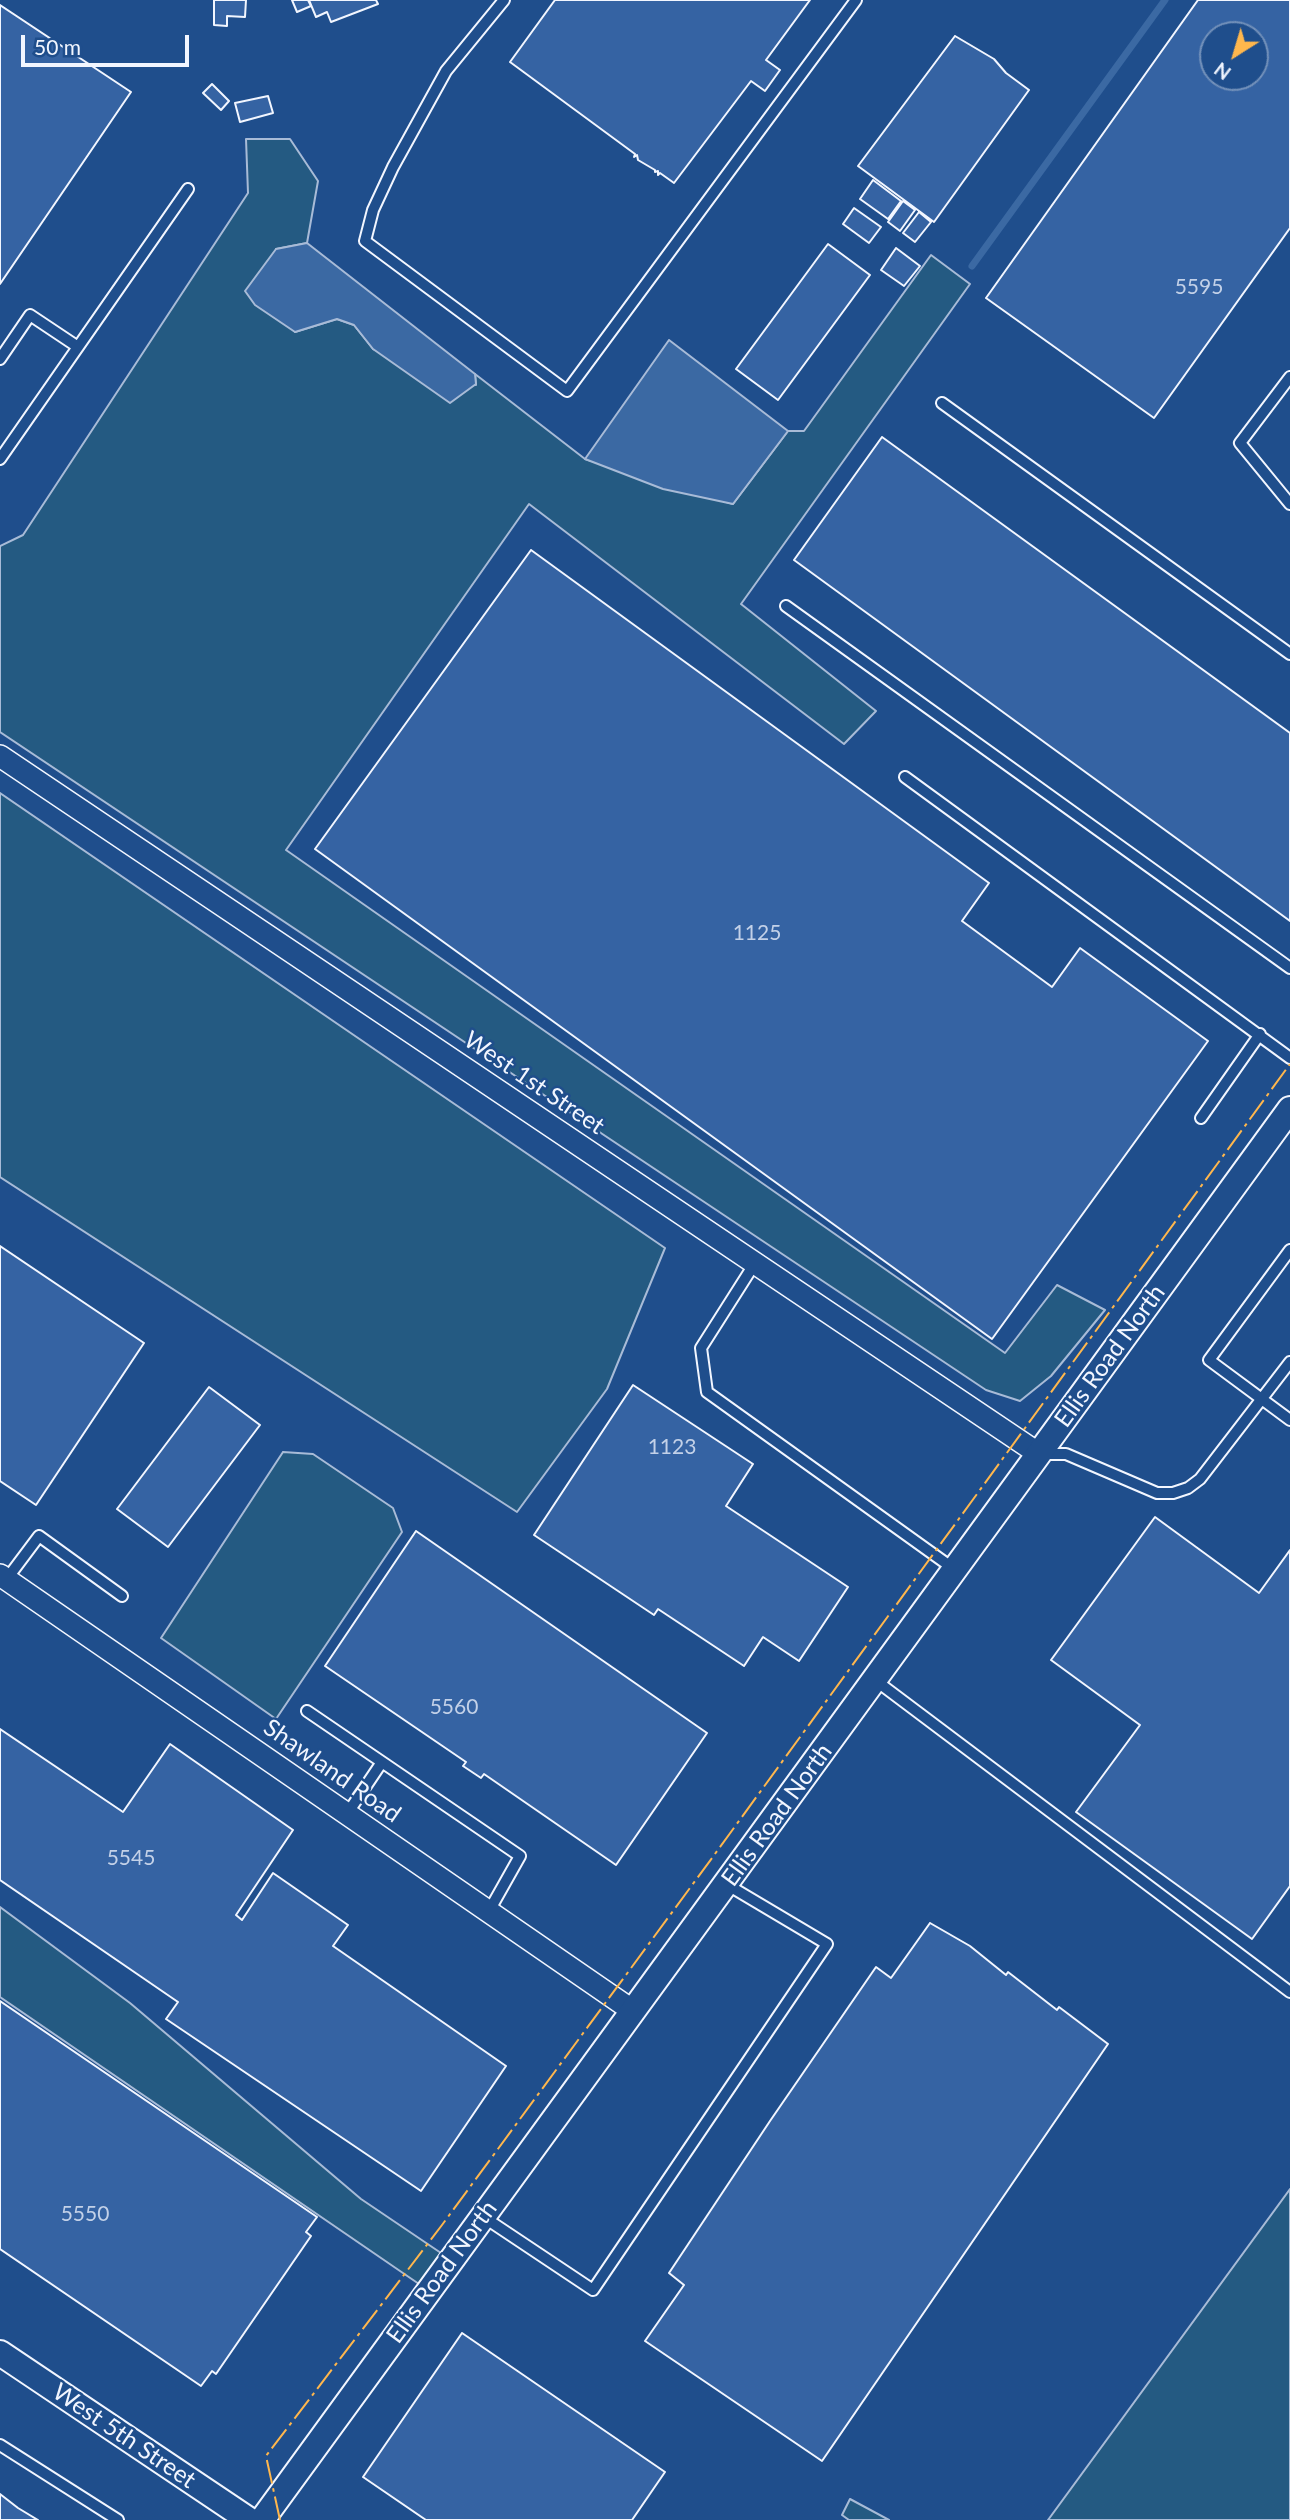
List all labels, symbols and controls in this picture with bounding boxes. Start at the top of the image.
scale bar [24,21,192,65]
north arrow [1199,21,1269,91]
text: 50 m [34,34,81,59]
text: N [1210,58,1235,85]
house number: 5595 [1175,274,1223,300]
house number: 1125 [733,920,781,946]
street label: West 1st Street [458,1025,610,1141]
street label: Ellis Road North [1049,1279,1171,1433]
house number: 1123 [648,1434,696,1460]
house number: 5560 [430,1694,478,1720]
street label: Shawland Road [258,1713,406,1829]
street label: Ellis Road North [716,1738,838,1892]
house number: 5545 [107,1845,155,1871]
street label: Ellis Road North [381,2195,503,2349]
house number: 5550 [61,2201,109,2227]
street label: West 5th Street [47,2377,201,2495]

